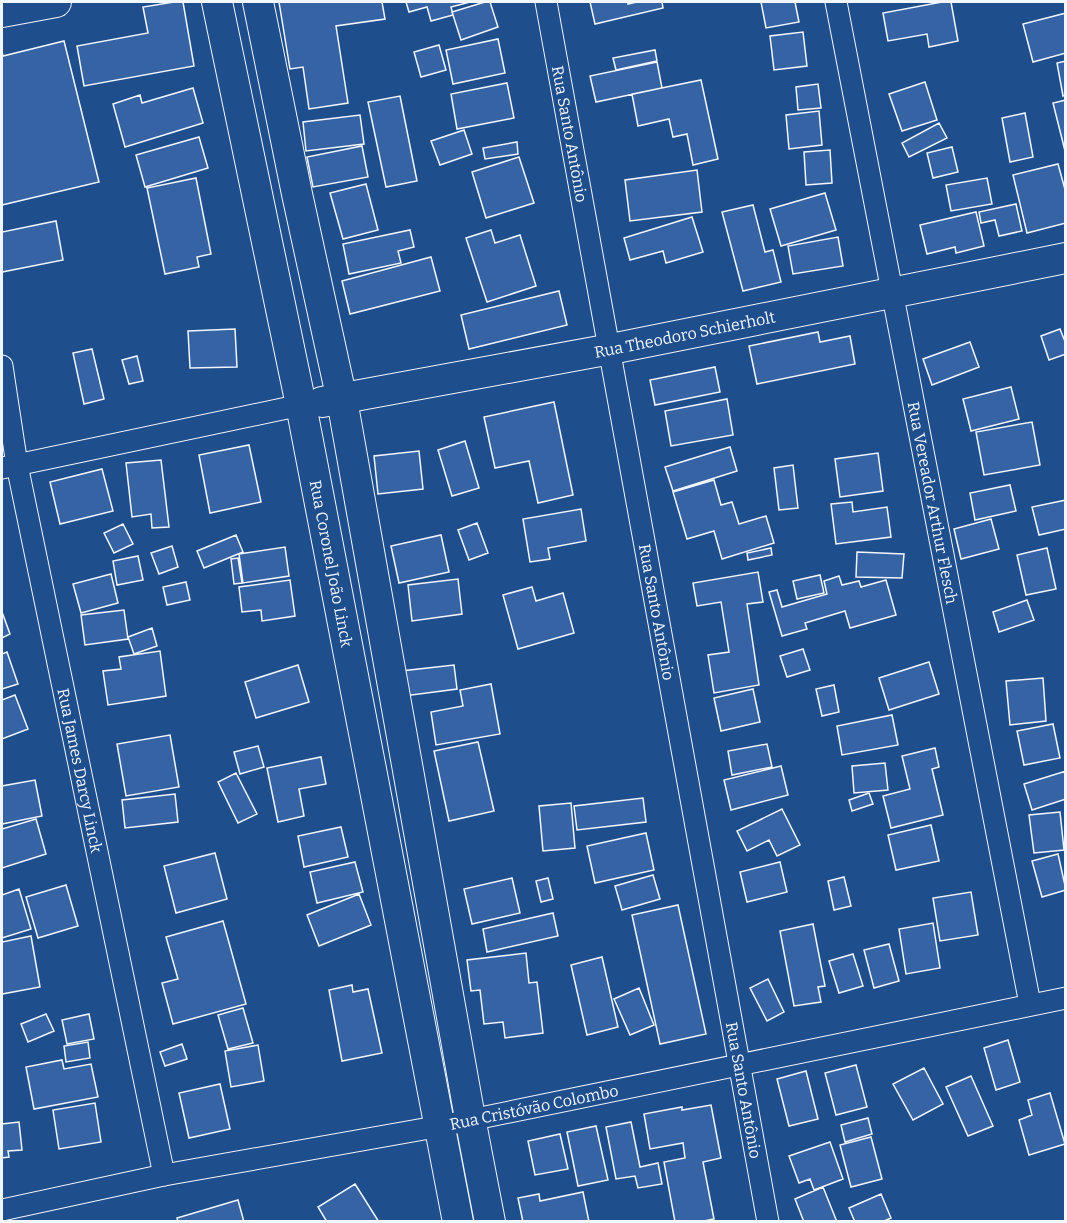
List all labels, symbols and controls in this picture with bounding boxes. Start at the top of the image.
street label: Rua Santo Antônio [548,64,591,204]
street label: Rua Theodoro Schierholt [593,307,777,362]
street label: Rua Vereador Arthur Flesch [904,400,961,606]
street label: Rua Coronel João Linck [306,478,356,649]
street label: Rua Santo Antônio [635,542,678,682]
street label: Rua James Darcy Linck [53,687,106,854]
street label: Rua Santo Antônio [722,1020,765,1160]
street label: Rua Cristóvão Colombo [448,1081,620,1134]

